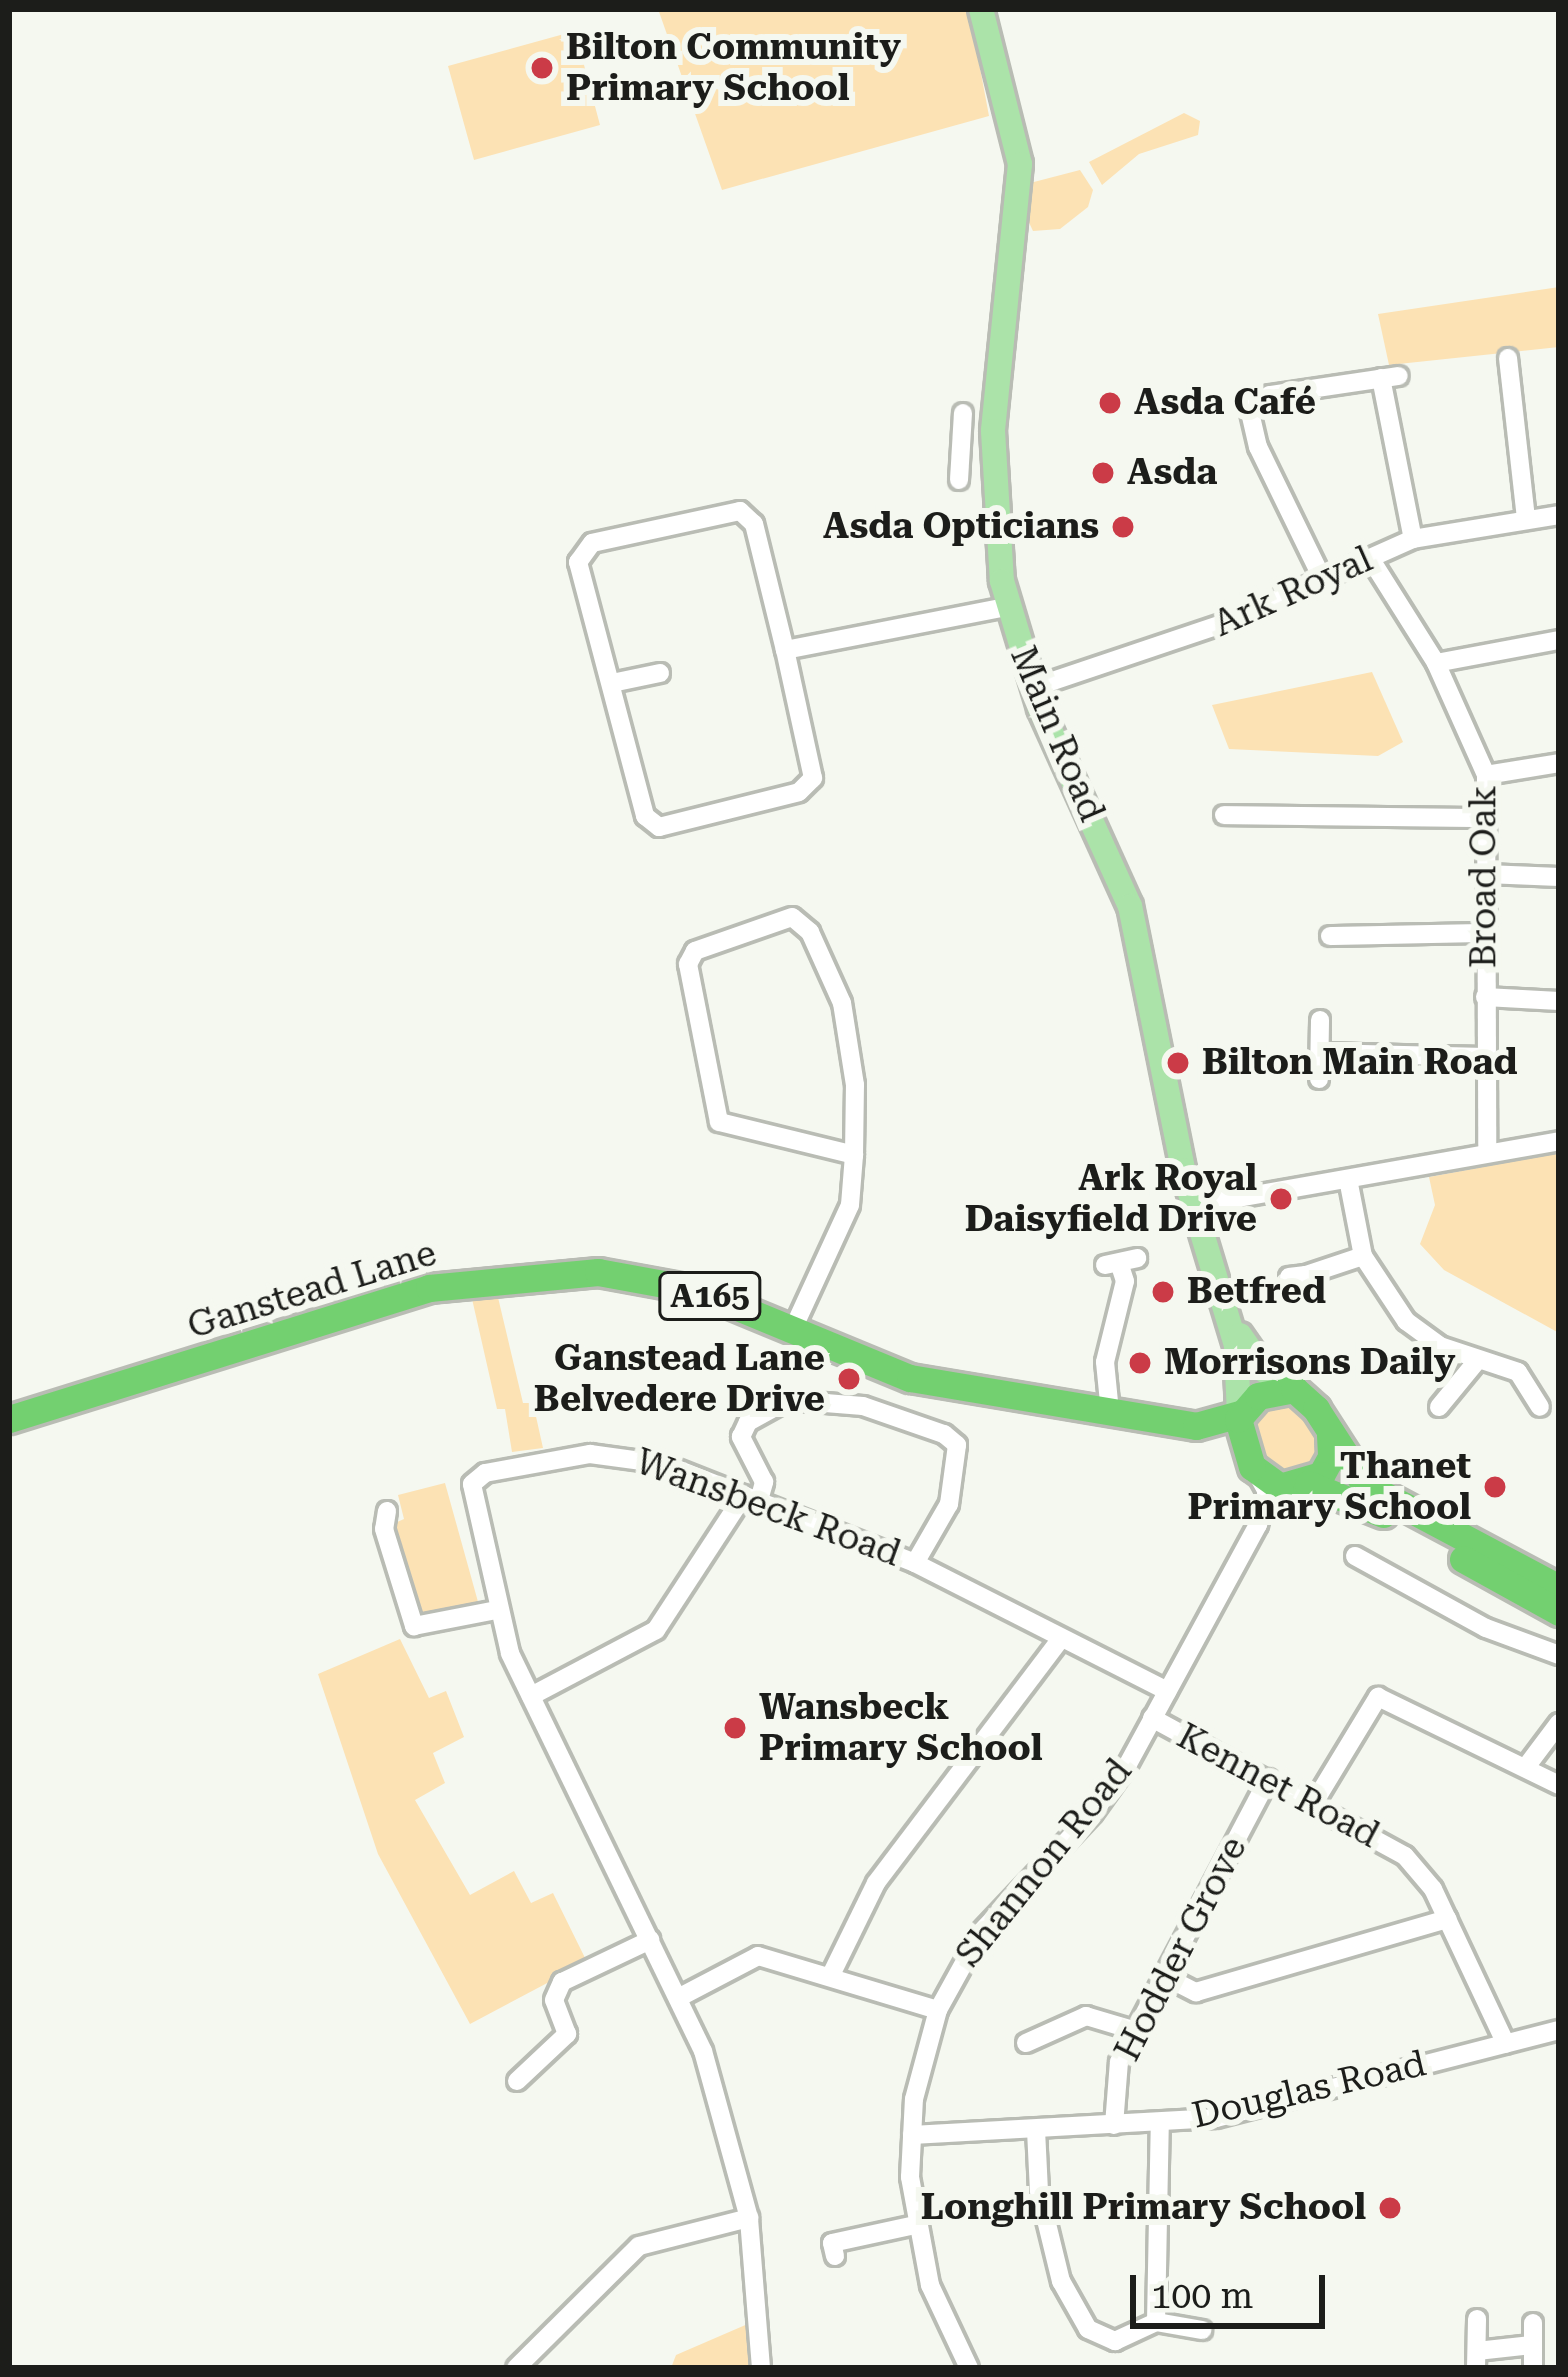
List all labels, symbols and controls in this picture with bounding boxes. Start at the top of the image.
place label: Bilton Community Primary School [566,25,901,110]
marker: Bilton Community Primary School [529,55,555,81]
place label: Asda Café [1134,381,1316,425]
marker: Asda Café [1097,390,1123,416]
place label: Asda [1127,451,1217,495]
marker: Asda [1090,460,1116,486]
place label: Asda Opticians [823,505,1099,549]
marker: Asda Opticians [1110,514,1136,540]
street label: Ark Royal [1207,538,1379,646]
street label: Main Road [1001,640,1113,828]
street label: Broad Oak [1462,786,1506,968]
place label: Bilton Main Road [1202,1041,1518,1085]
marker: Bilton Main Road [1165,1050,1191,1076]
place label: Ark Royal Daisyfield Drive [965,1156,1257,1241]
marker: Ark Royal Daisyfield Drive [1268,1186,1294,1212]
street label: Ganstead Lane [183,1232,441,1348]
road number: A165 [656,1269,764,1323]
place label: Betfred [1187,1270,1326,1314]
marker: Betfred [1150,1279,1176,1305]
place label: Ganstead Lane Belvedere Drive [534,1336,825,1421]
place label: Morrisons Daily [1164,1341,1455,1385]
marker: Morrisons Daily [1127,1350,1153,1376]
marker: Ganstead Lane Belvedere Drive [836,1366,862,1392]
street label: Wansbeck Road [630,1440,906,1576]
place label: Thanet Primary School [1187,1444,1471,1529]
marker: Thanet Primary School [1482,1474,1508,1500]
place label: Wansbeck Primary School [759,1685,1043,1770]
marker: Wansbeck Primary School [722,1715,748,1741]
street label: Kennet Road [1170,1715,1386,1857]
street label: Shannon Road [947,1751,1141,1975]
street label: Hodder Grove [1106,1830,1256,2068]
street label: Douglas Road [1188,2042,1430,2138]
place label: Longhill Primary School [921,2186,1366,2230]
marker: Longhill Primary School [1377,2195,1403,2221]
scale bar [1136,2251,1331,2325]
text: 100 m [1151,2275,1253,2317]

